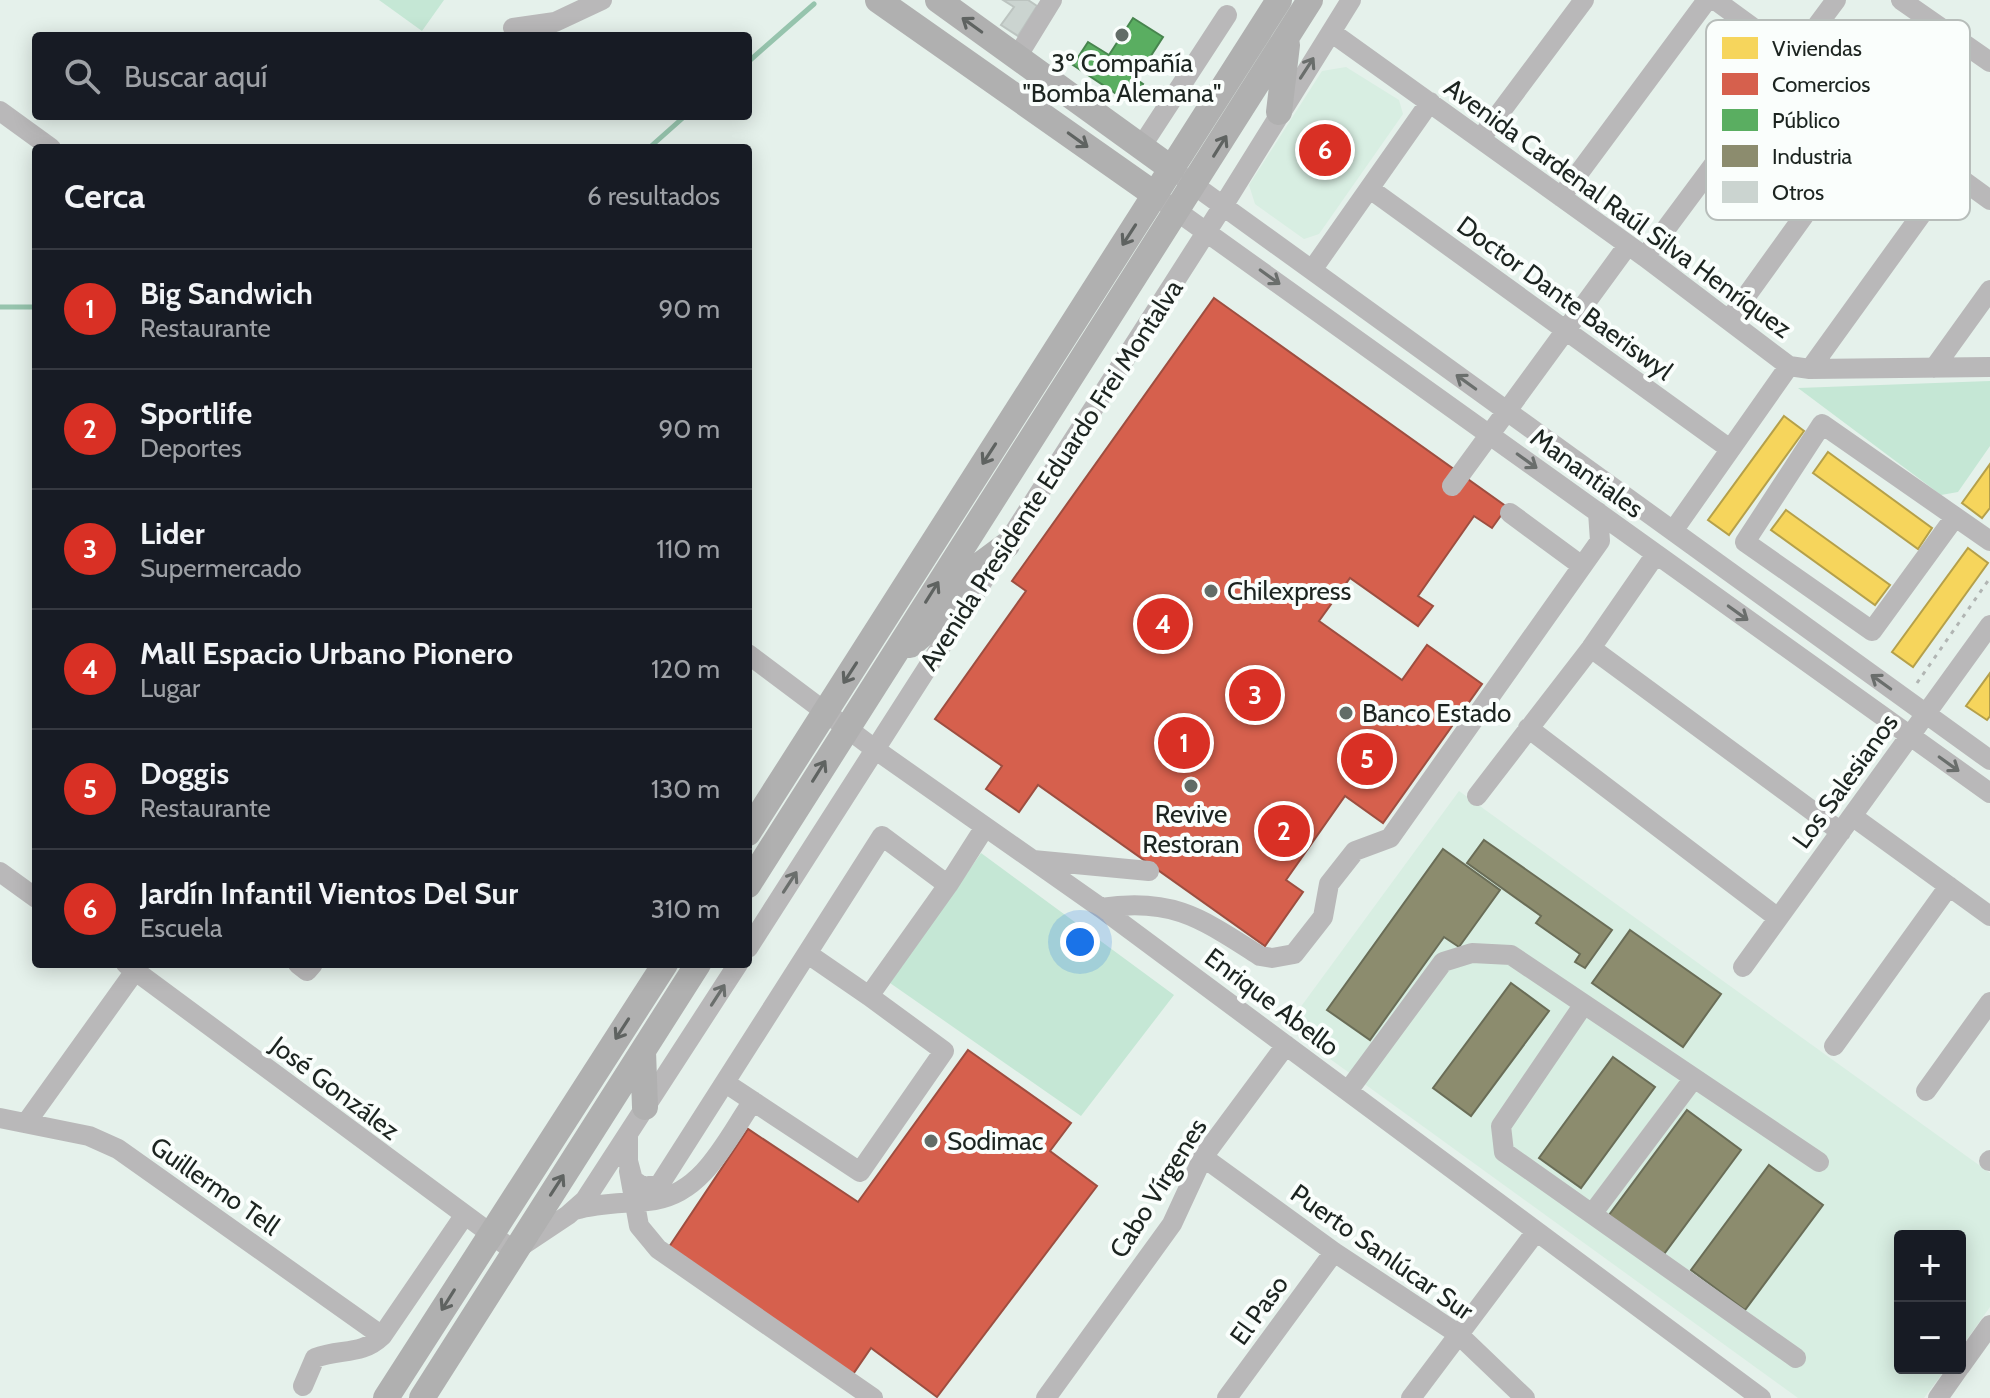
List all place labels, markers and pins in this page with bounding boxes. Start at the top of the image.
marker: 3º Compañía "Bomba Alemana" [1113,26,1131,44]
place label: 3º Compañía "Bomba Alemana" [1022,47,1222,109]
pin: 6 [1299,120,1351,180]
place label: Chilexpress [1227,575,1352,607]
marker: Chilexpress [1202,582,1220,600]
pin: 4 [1137,594,1189,654]
pin: 3 [1229,665,1281,725]
place label: Banco Estado [1362,697,1511,729]
marker: Banco Estado [1337,704,1355,722]
pin: 1 [1158,713,1210,773]
pin: 5 [1341,729,1393,789]
marker: Revive Restoran [1182,777,1200,795]
place label: Revive Restoran [1142,798,1240,860]
pin: 2 [1258,801,1310,861]
place label: Sodimac [947,1125,1044,1157]
marker: Sodimac [922,1132,940,1150]

